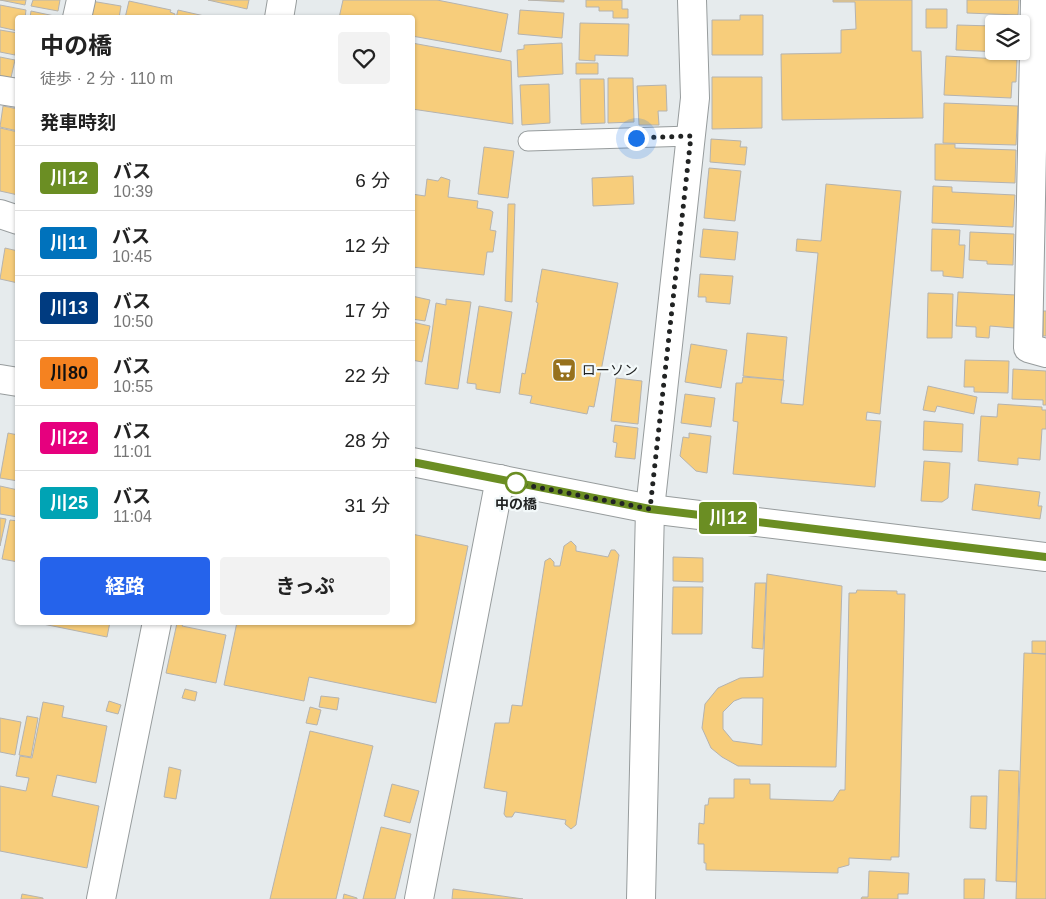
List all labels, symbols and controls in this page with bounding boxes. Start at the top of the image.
map controls [985,15,1030,60]
button: layers [985,15,1030,60]
text: 中の橋 [40,32,112,59]
button: heart [338,32,390,84]
text: 徒歩 · 2 分 · 110 m [40,70,173,87]
text: 発車時刻 [40,112,116,133]
your location [624,126,649,151]
text: バス [113,161,151,182]
text: 川12 [50,168,88,188]
text: 6 分 [355,170,390,191]
text: 10:39 [113,183,153,200]
text: バス [112,226,150,247]
text: 川11 [50,233,87,253]
text: 12 分 [345,235,390,256]
text: 10:45 [112,248,152,265]
text: バス [113,291,151,312]
text: 川13 [50,298,88,318]
text: 17 分 [345,300,390,321]
text: 10:50 [113,313,153,330]
text: バス [113,356,151,377]
supermarket icon: ローソン [551,357,577,383]
place label: ローソン [582,362,638,378]
text: 川80 [50,363,88,383]
text: 22 分 [345,365,390,386]
text: 10:55 [113,378,153,395]
text: バス [113,421,151,442]
text: 川22 [50,428,88,448]
text: 28 分 [345,430,390,451]
text: 11:01 [113,443,152,460]
marker: 中の橋 [505,472,527,494]
text: バス [113,486,151,507]
text: 川25 [50,493,88,513]
text: 31 分 [345,495,390,516]
place label: 中の橋 [495,496,537,512]
line badge: 川12 [699,502,757,534]
text: 11:04 [113,508,152,525]
text: 川12 [709,508,747,528]
button: 経路 [40,557,210,615]
button: きっぷ [220,557,390,615]

